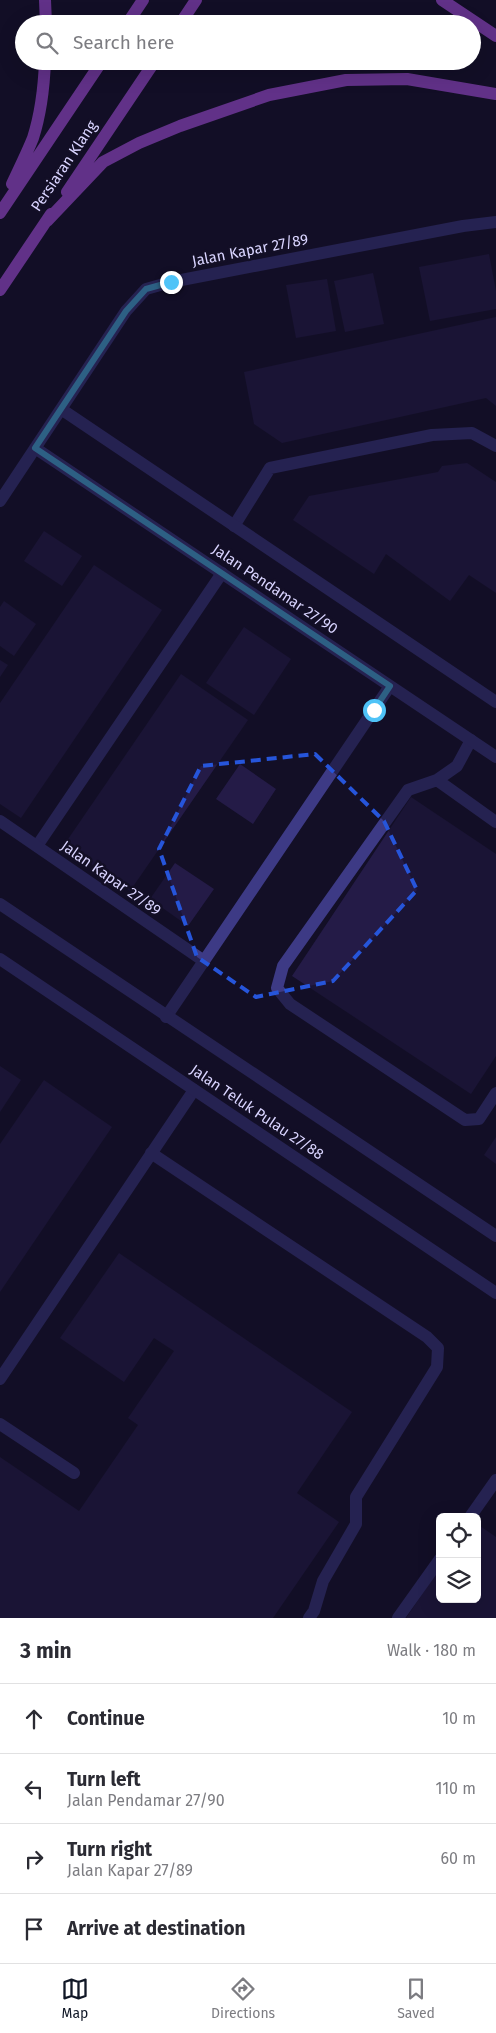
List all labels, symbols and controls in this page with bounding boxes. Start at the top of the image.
search box [15,15,481,70]
icon: search [33,29,61,57]
text: Search here [73,31,174,54]
street label: Persiaran Klang [27,117,101,215]
street label: Jalan Kapar 27/89 [190,230,310,270]
route end [160,271,183,294]
street label: Jalan Pendamar 27/90 [209,540,341,638]
route start [363,699,386,722]
street label: Jalan Kapar 27/89 [57,837,165,919]
street label: Jalan Teluk Pulau 27/88 [187,1061,327,1163]
map controls [436,1513,481,1603]
button: locate [436,1513,481,1558]
button: layers [436,1558,481,1603]
text: 3 min [20,1638,72,1664]
text: Walk · 180 m [387,1641,476,1660]
icon: ahead [20,1705,48,1733]
text: Continue [67,1707,145,1730]
text: 10 m [442,1709,476,1728]
text: Turn left [67,1768,141,1791]
icon: left [20,1775,48,1803]
text: 110 m [435,1779,476,1798]
text: Jalan Pendamar 27/90 [67,1791,225,1810]
text: Turn right [67,1838,152,1861]
icon: right [20,1845,48,1873]
text: 60 m [441,1849,476,1868]
text: Jalan Kapar 27/89 [67,1861,193,1880]
icon: arrive [20,1915,48,1943]
text: Arrive at destination [67,1917,246,1940]
tab: Map [61,1975,89,2022]
tab: Directions [211,1975,275,2022]
tab: Saved [397,1975,435,2022]

